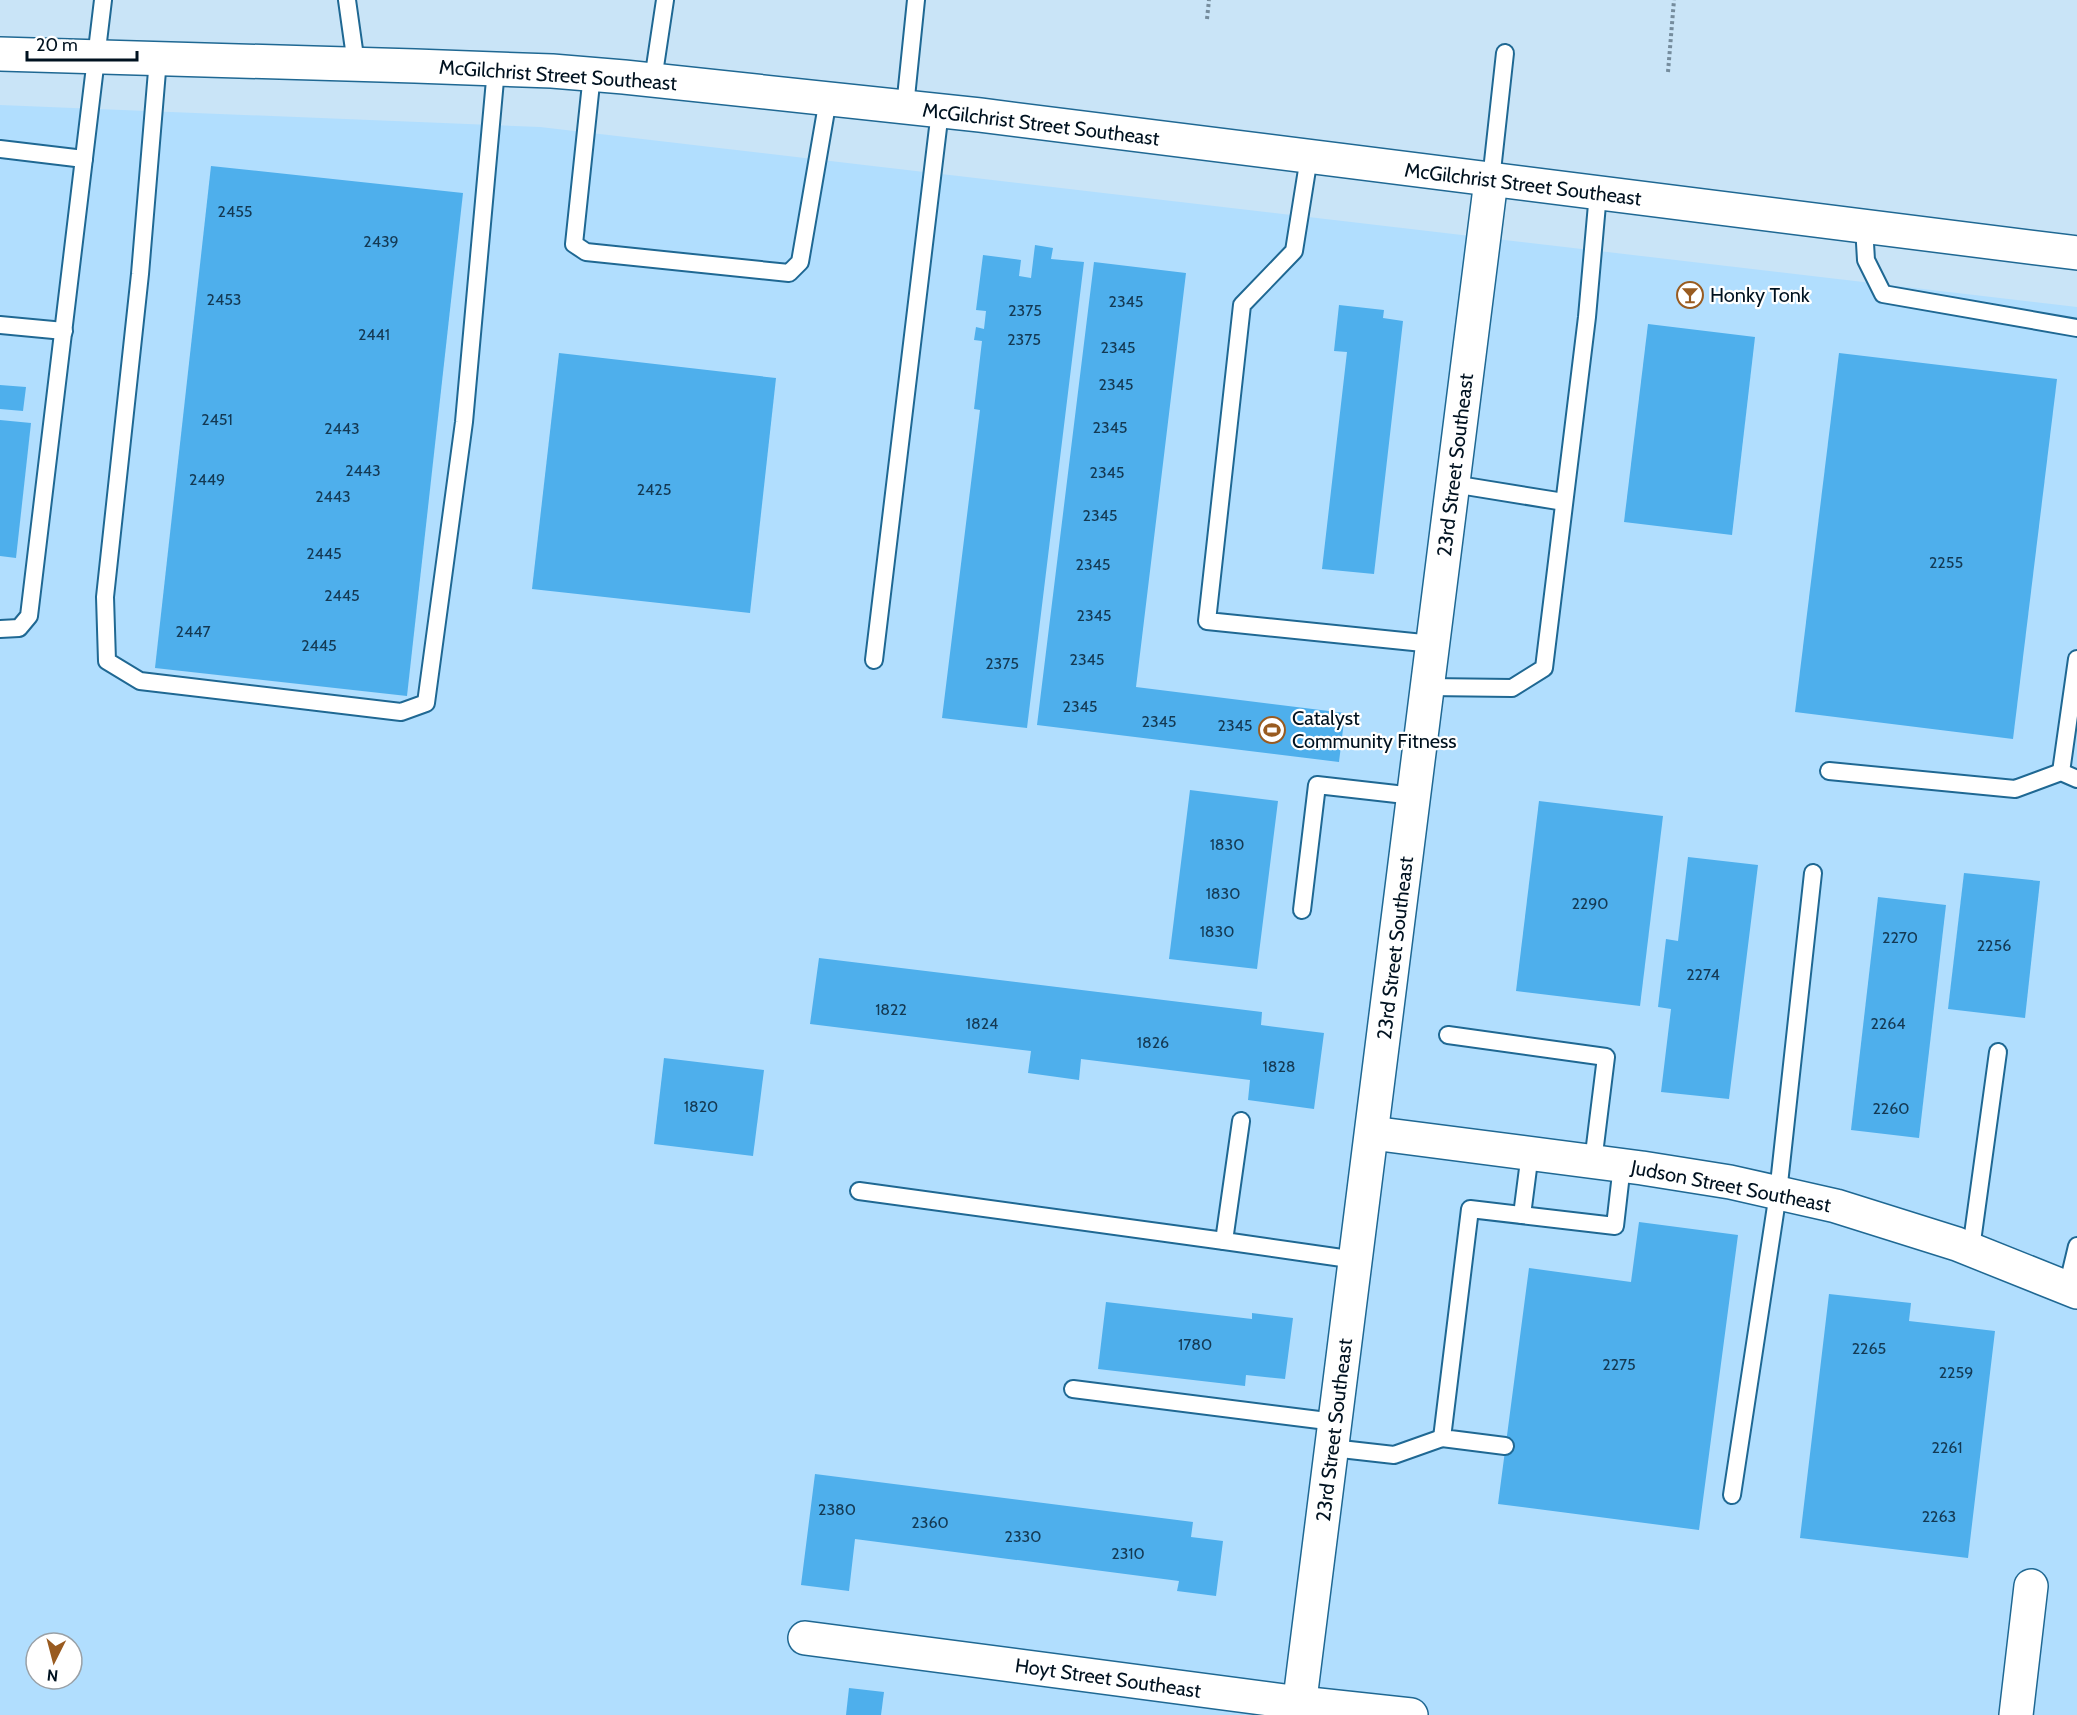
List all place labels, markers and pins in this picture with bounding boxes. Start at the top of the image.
bar icon: Honky Tonk [1675,280,1705,310]
place label: Honky Tonk [1710,283,1810,307]
place label: Catalyst Community Fitness [1292,706,1457,753]
sports icon: Catalyst Community Fitness [1257,715,1287,745]

